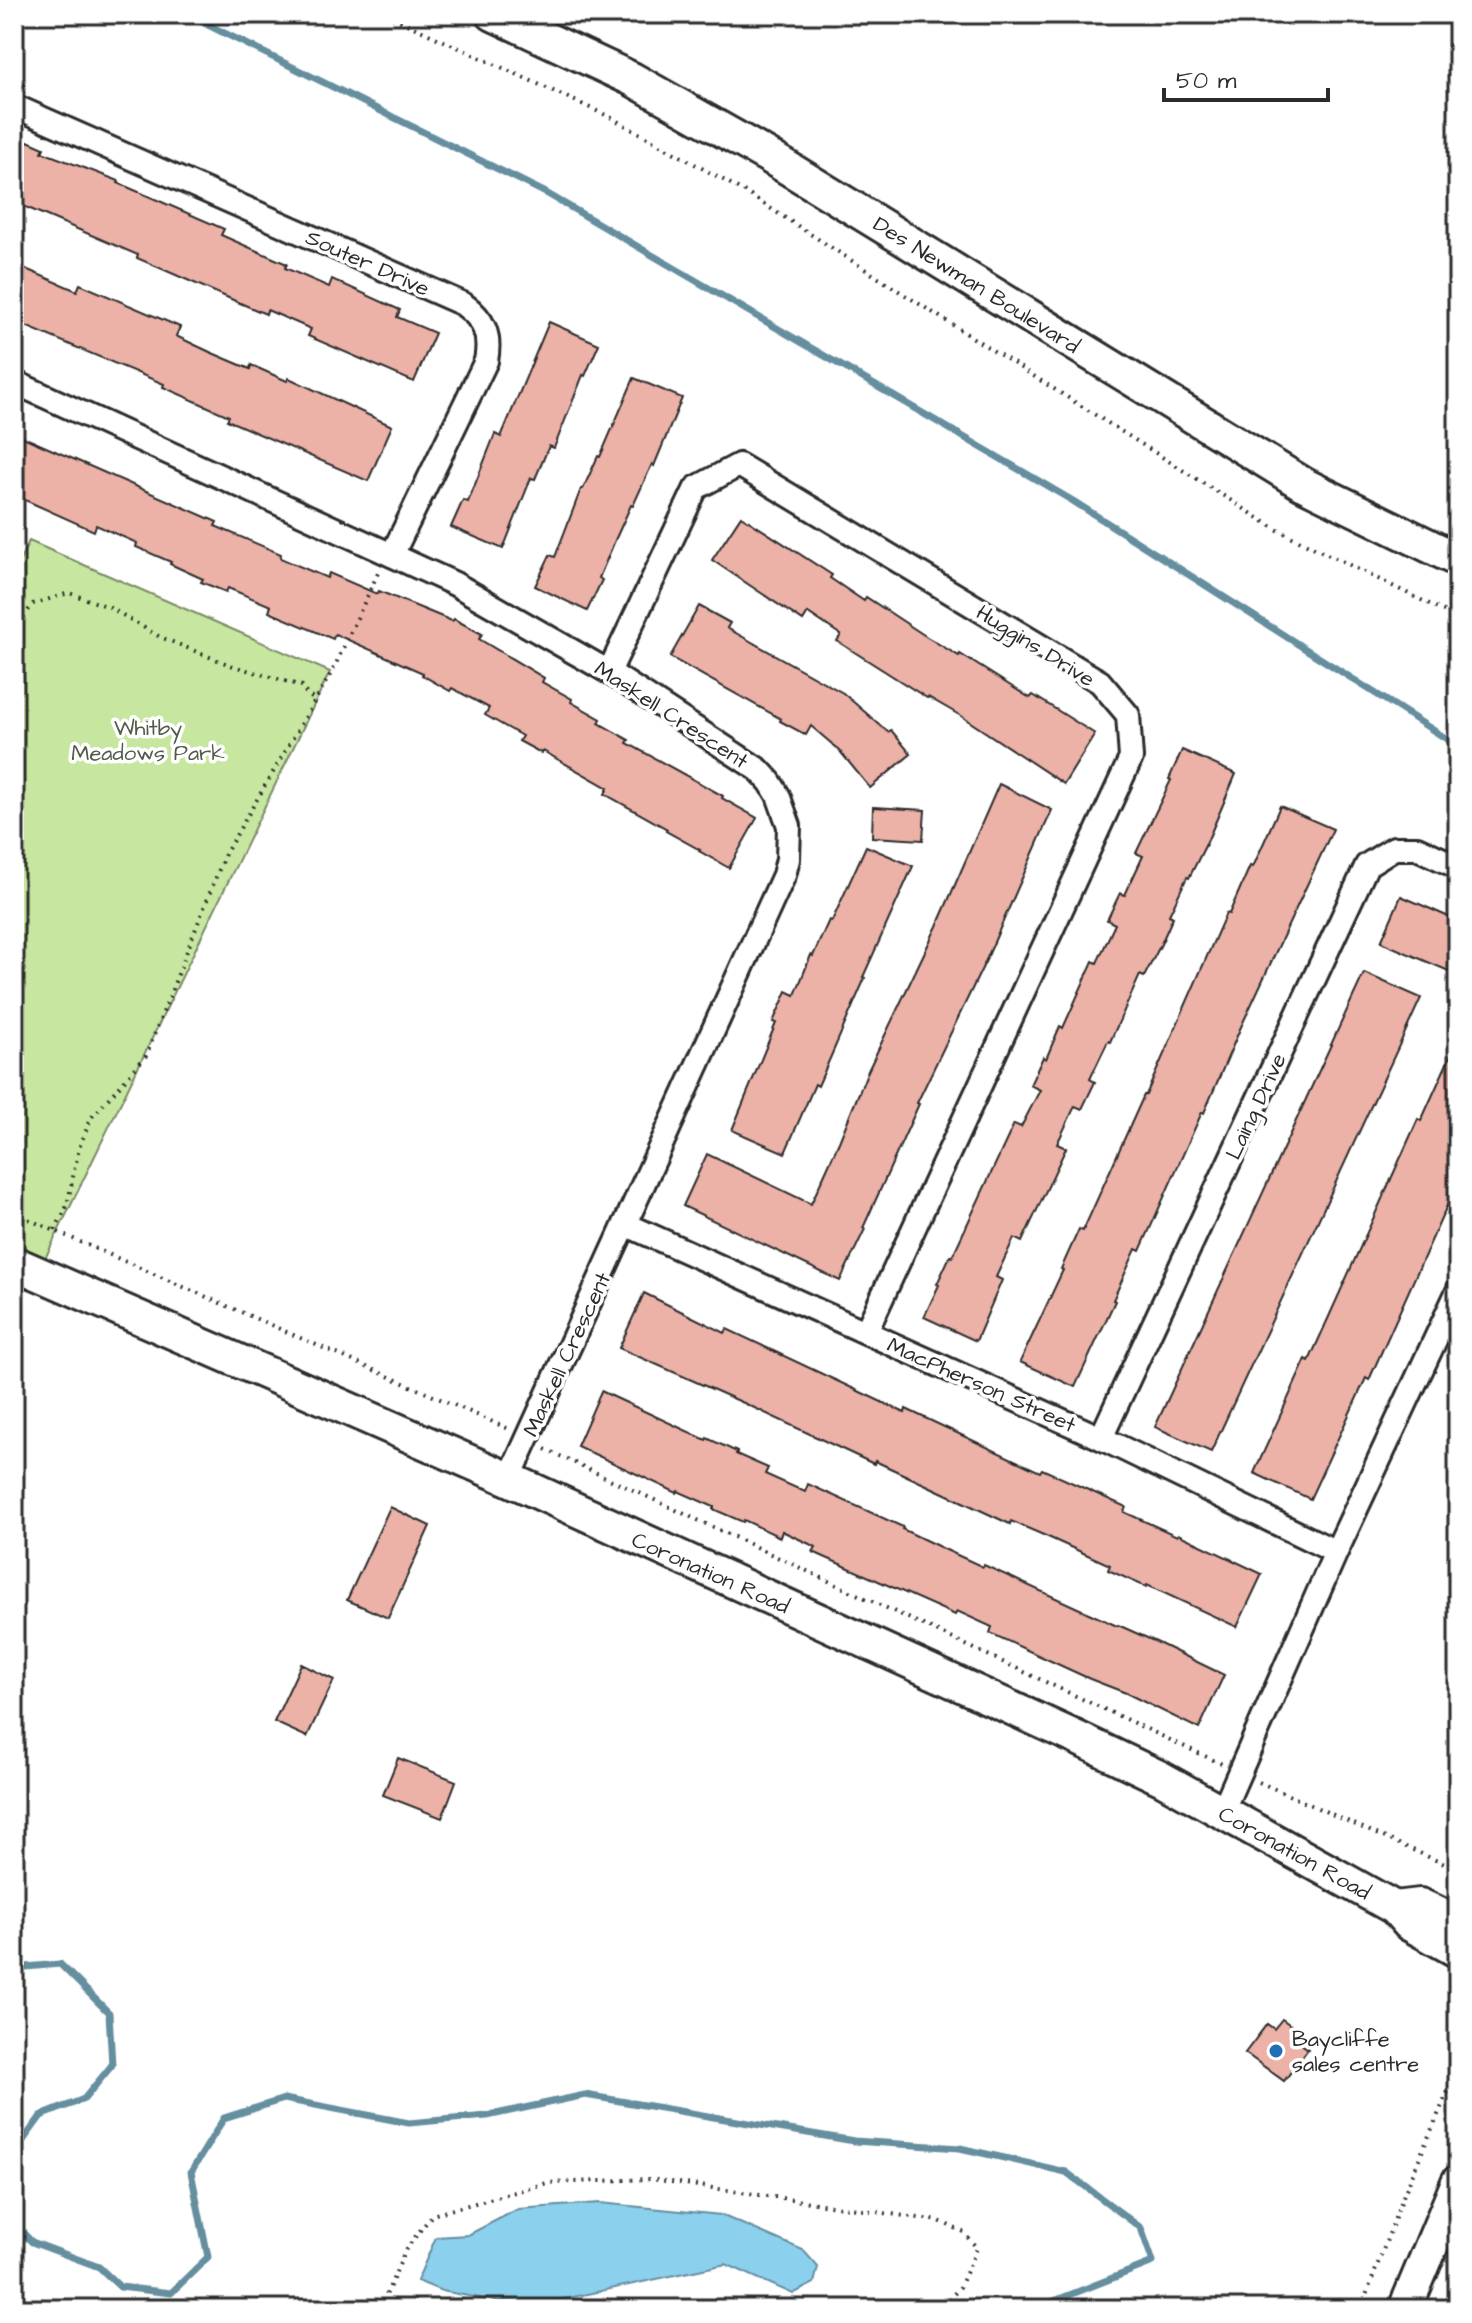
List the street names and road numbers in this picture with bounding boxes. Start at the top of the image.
street label: Des Newman Boulevard [867,209,1085,362]
street label: Souter Drive [301,222,434,305]
street label: Huggins Drive [969,598,1100,696]
street label: Maskell Crescent [588,654,754,777]
street label: Laing Drive [1218,1048,1295,1165]
street label: Maskell Crescent [516,1267,619,1442]
street label: MacPherson Street [882,1330,1081,1441]
street label: Coronation Road [627,1525,794,1622]
street label: Coronation Road [1213,1799,1376,1908]

